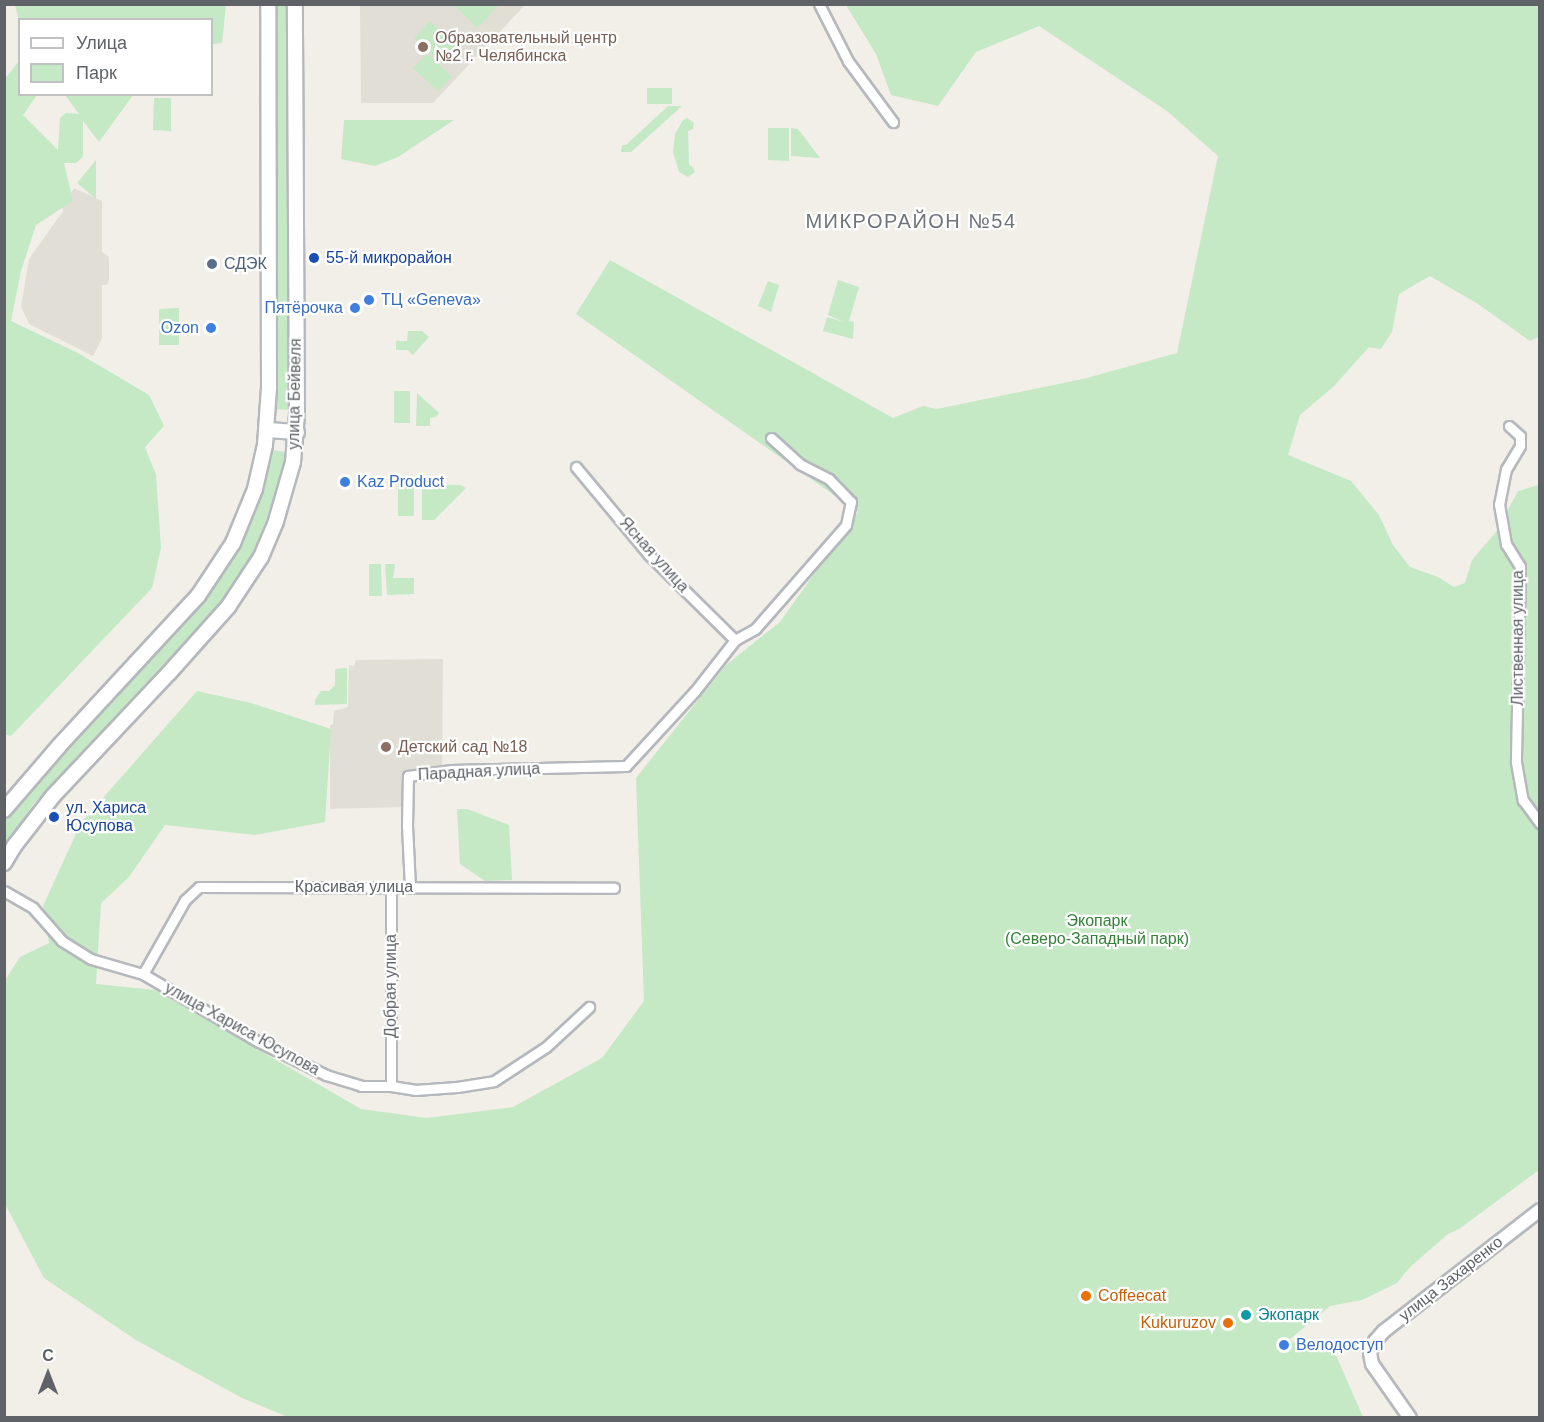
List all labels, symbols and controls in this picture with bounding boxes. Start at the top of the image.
legend [18,18,213,96]
place label: Образовательный центр №2 г. Челябинска [435,28,617,66]
text: Улица [76,33,127,53]
marker: Образовательный центр №2 г. Челябинска [416,40,430,54]
text: Парк [76,63,117,83]
district label: МИКРОРАЙОН №54 [805,209,1017,233]
place label: 55-й микрорайон [326,248,452,268]
marker: 55-й микрорайон [307,251,321,265]
place label: СДЭК [224,254,267,274]
marker: СДЭК [205,257,219,271]
place label: ТЦ «Geneva» [381,290,481,310]
marker: ТЦ «Geneva» [362,293,376,307]
place label: Пятёрочка [265,298,343,318]
marker: Пятёрочка [348,301,362,315]
place label: Ozon [161,318,199,338]
marker: Ozon [204,321,218,335]
street label: улица Бейвеля [284,338,306,450]
place label: Kaz Product [357,472,444,492]
marker: Kaz Product [338,475,352,489]
street label: Ясная улица [615,514,693,596]
street label: Лиственная улица [1508,570,1528,706]
place label: Детский сaд №18 [398,737,527,757]
marker: Детский сaд №18 [379,740,393,754]
street label: Парадная улица [417,759,541,785]
place label: ул. Хариса Юсупова [66,798,146,836]
marker: ул. Хариса Юсупова [47,810,61,824]
street label: Красивая улица [295,877,413,897]
park label: Экопарк (Северо-Западный парк) [1005,911,1189,949]
street label: Добрая улица [381,934,401,1038]
street label: улица Хариса Юсупова [161,978,323,1080]
street label: улица Захаренко [1395,1233,1507,1325]
place label: Coffeecat [1098,1286,1166,1306]
marker: Coffeecat [1079,1289,1093,1303]
place label: Экопарк [1258,1305,1319,1325]
marker: Экопарк [1239,1308,1253,1322]
place label: Kukuruzov [1140,1313,1216,1333]
marker: Kukuruzov [1221,1316,1235,1330]
place label: Велодоступ [1296,1335,1384,1355]
marker: Велодоступ [1277,1338,1291,1352]
north arrow [18,1344,78,1404]
text: С [42,1347,54,1364]

